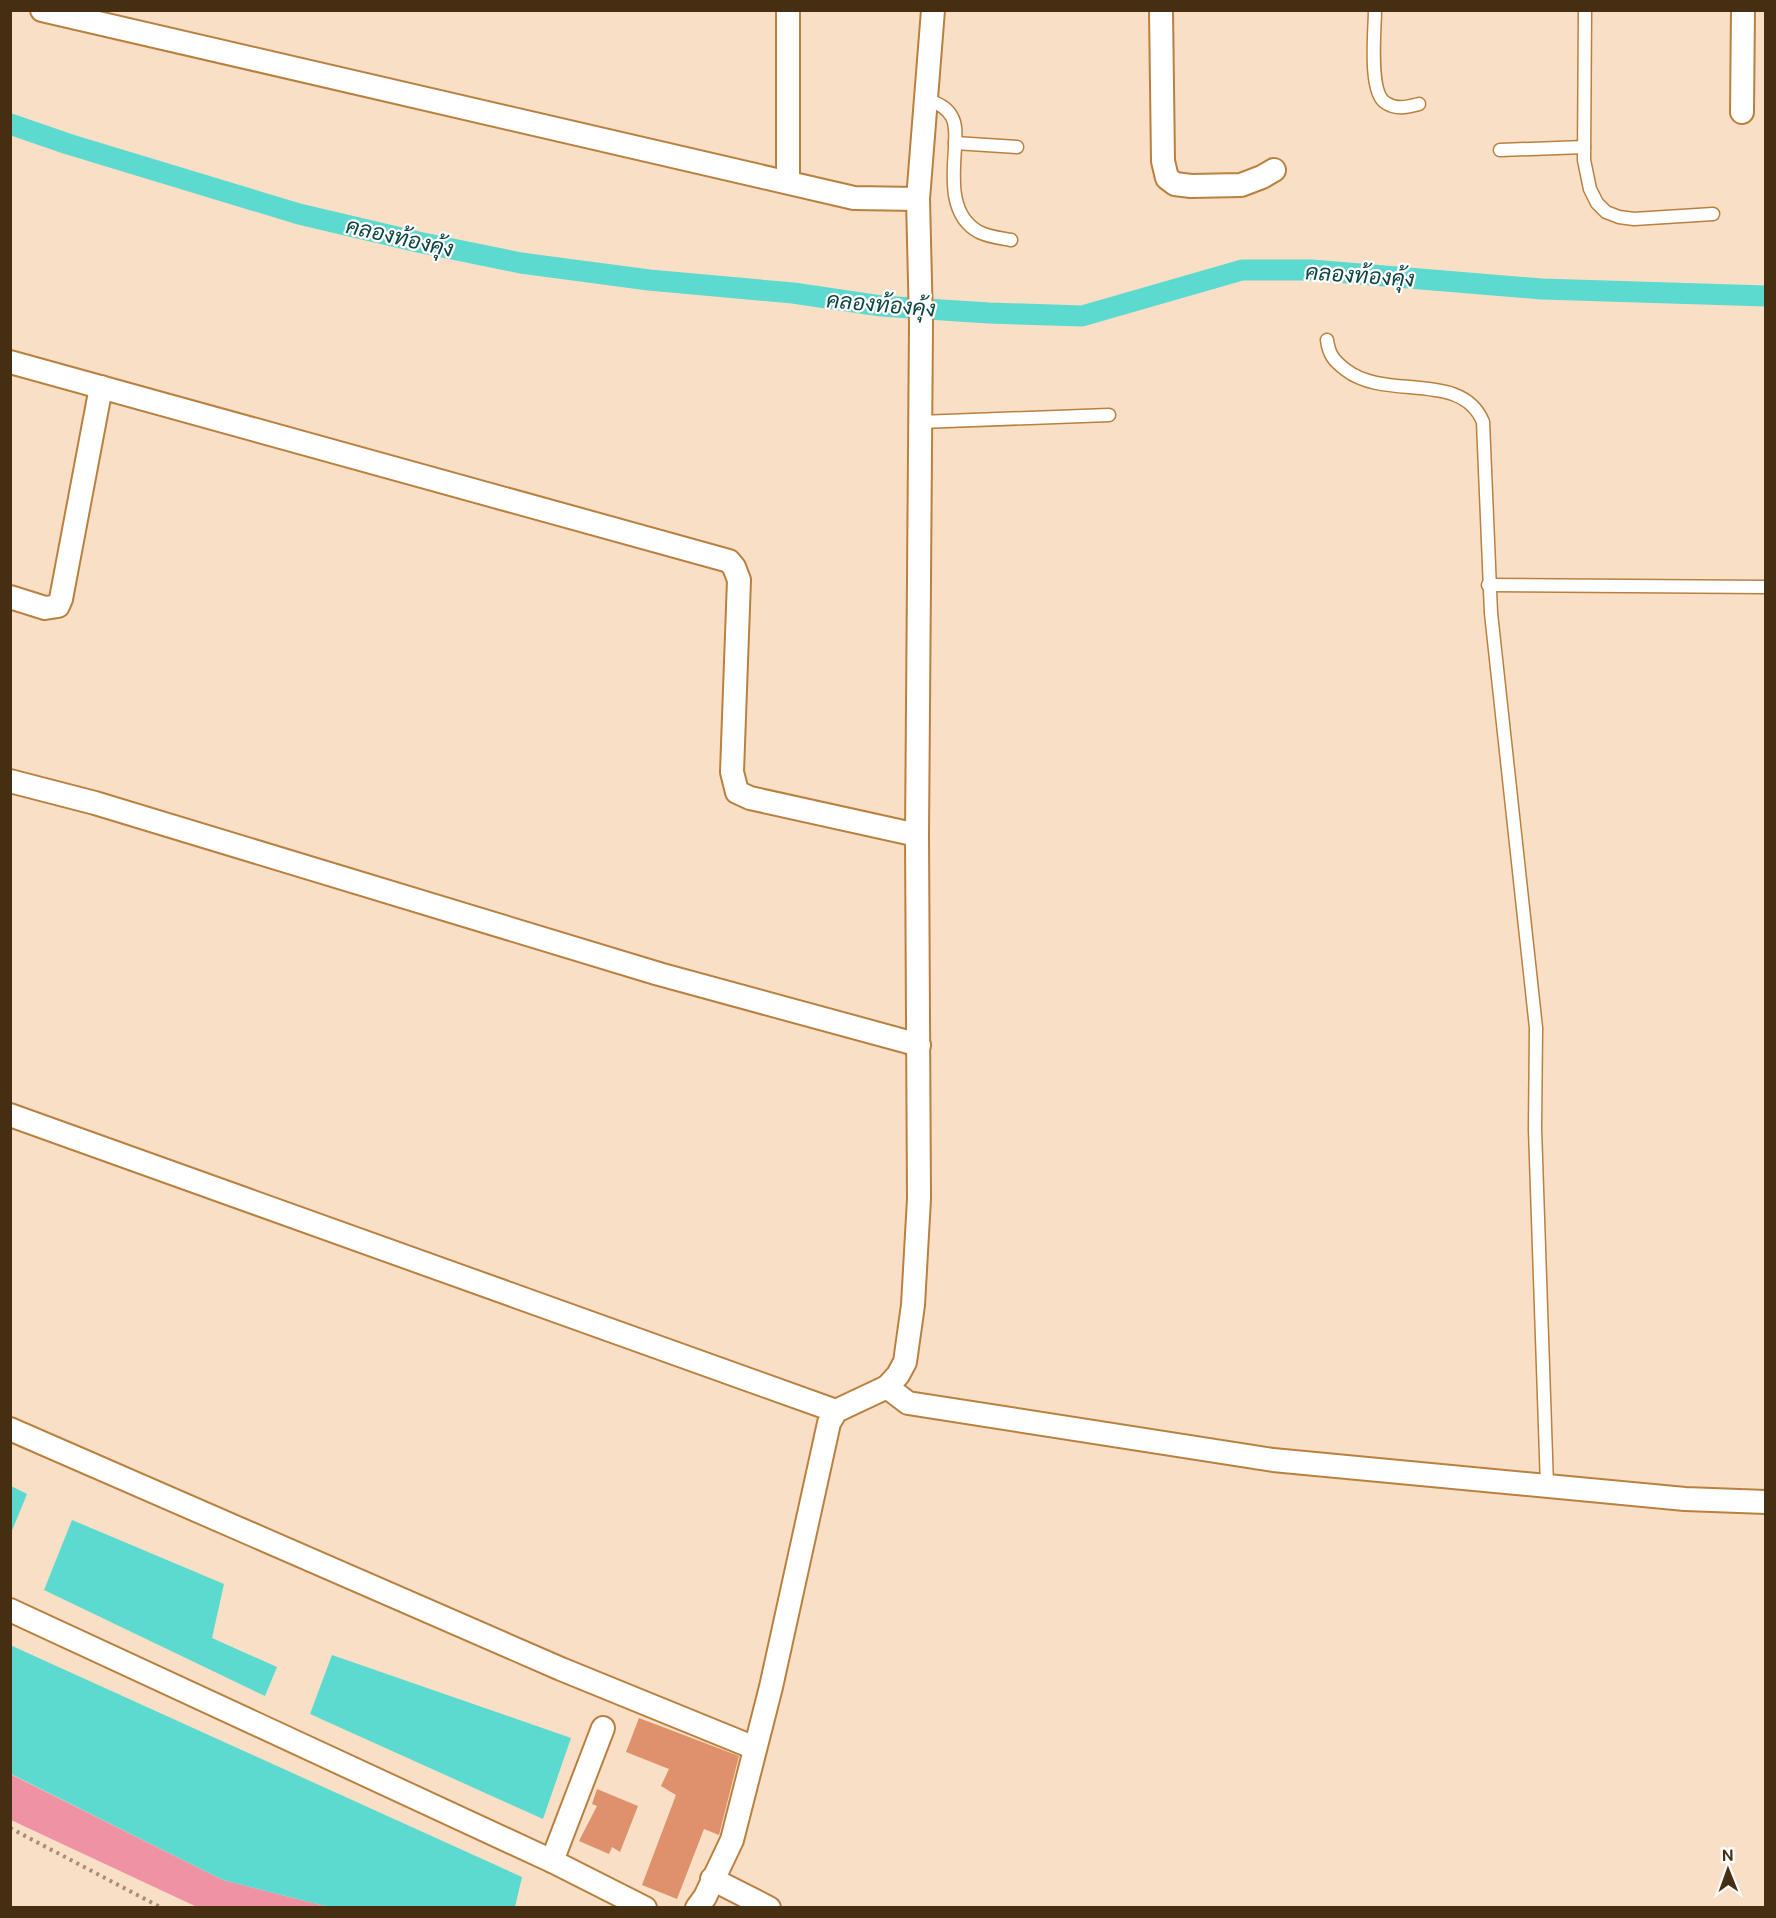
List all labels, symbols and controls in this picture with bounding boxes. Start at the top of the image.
water label: คลองท้องคุ้ง [343,211,457,265]
water label: คลองท้องคุ้ง [1304,257,1416,295]
water label: คลองท้องคุ้ง [825,285,937,325]
north arrow [1698,1840,1758,1900]
text: N [1722,1845,1734,1866]

